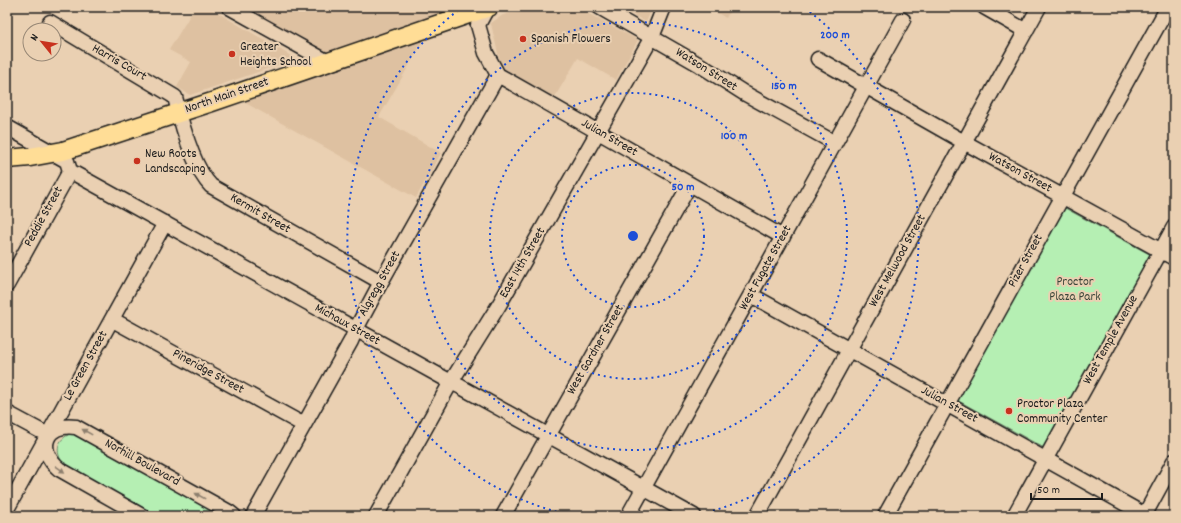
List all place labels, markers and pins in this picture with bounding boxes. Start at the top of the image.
place label: Spanish Flowers [531,30,611,49]
marker: Spanish Flowers [518,34,528,44]
place label: Greater Heights School [240,38,311,72]
marker: Greater Heights School [227,49,237,59]
place label: New Roots Landscaping [145,145,206,179]
marker: New Roots Landscaping [132,156,142,166]
centre of rings [626,229,640,243]
place label: Proctor Plaza Community Center [1017,395,1108,429]
marker: Proctor Plaza Community Center [1004,406,1014,416]

